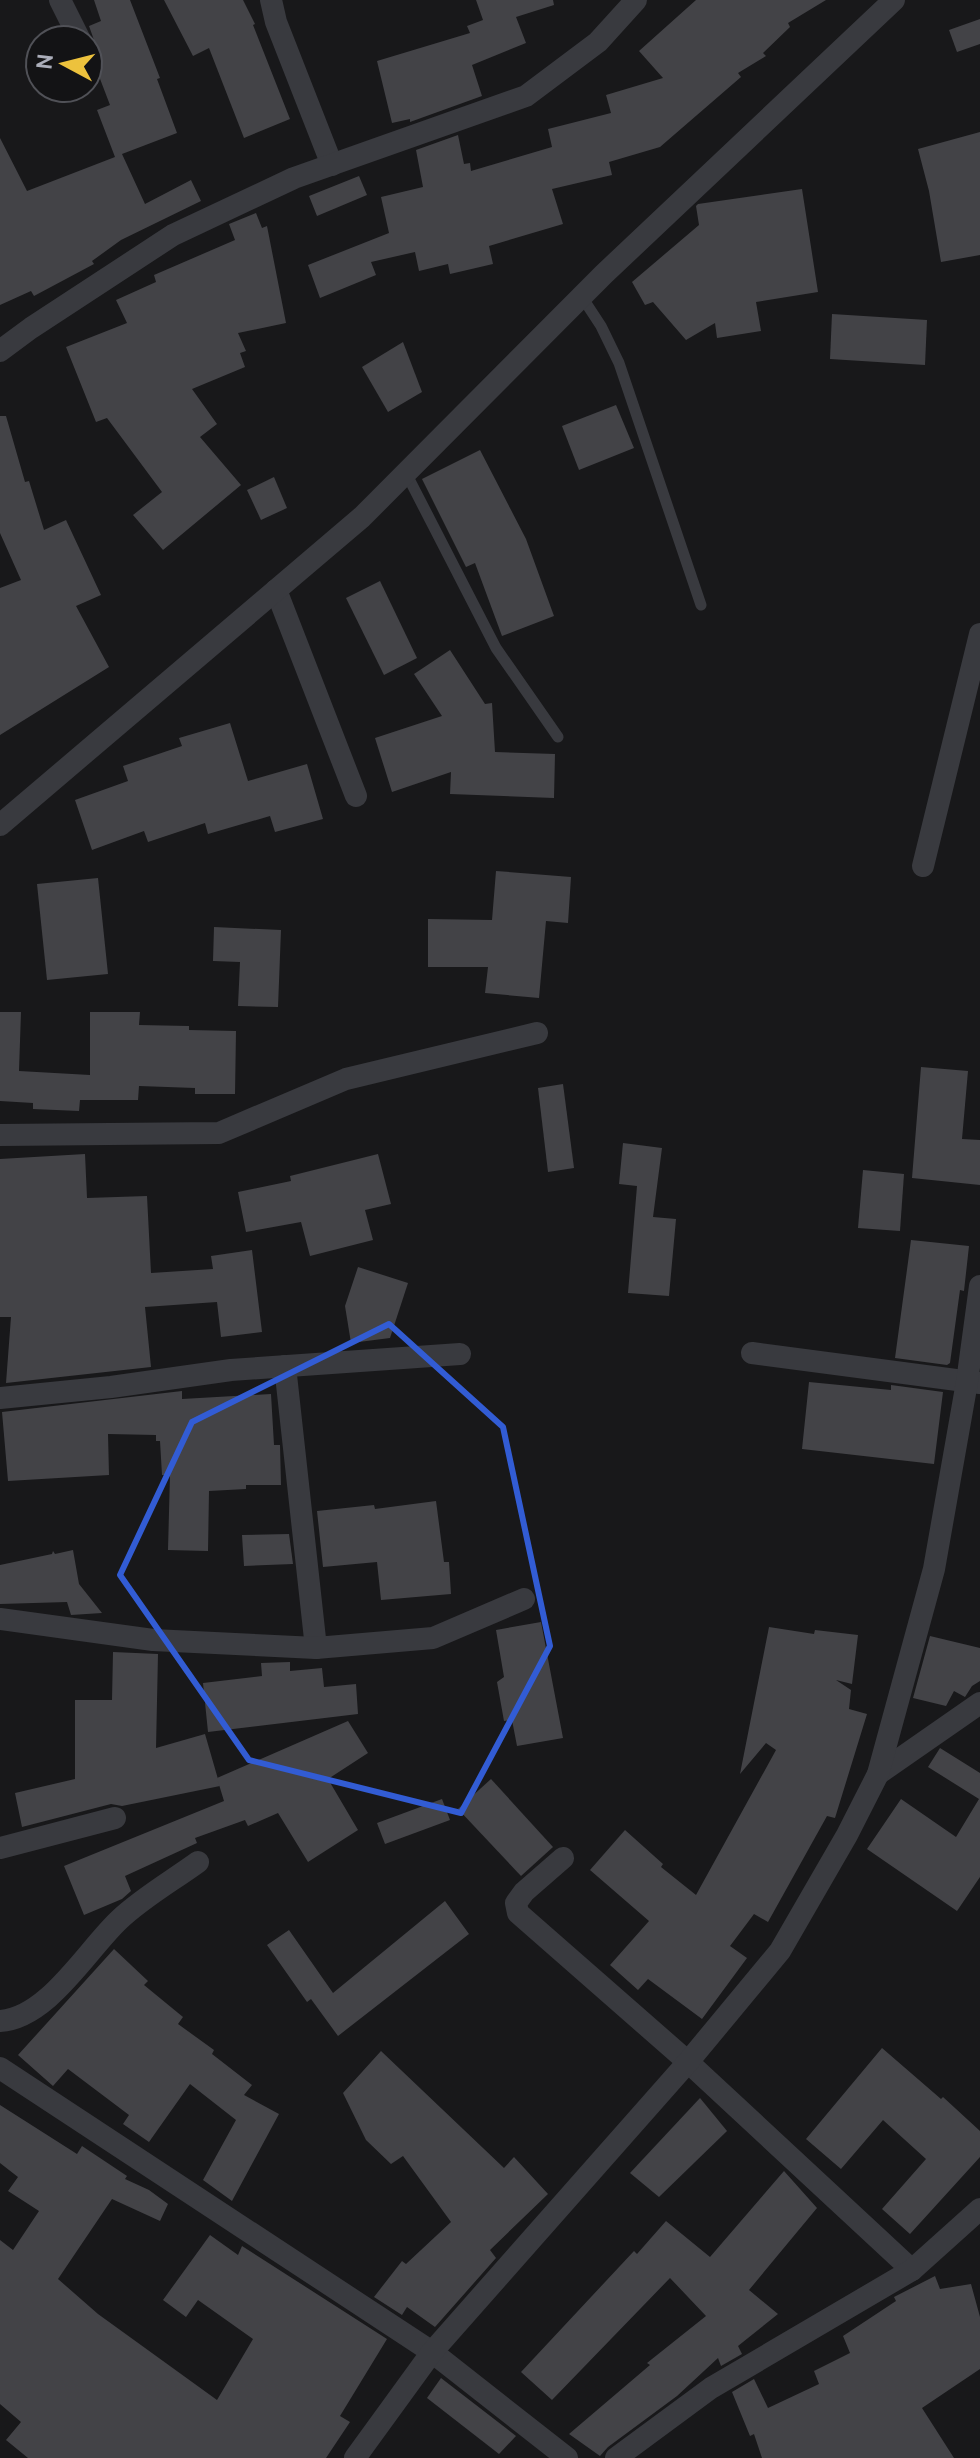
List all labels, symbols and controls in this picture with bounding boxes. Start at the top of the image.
north arrow [24,24,104,104]
text: N [30,52,59,71]

